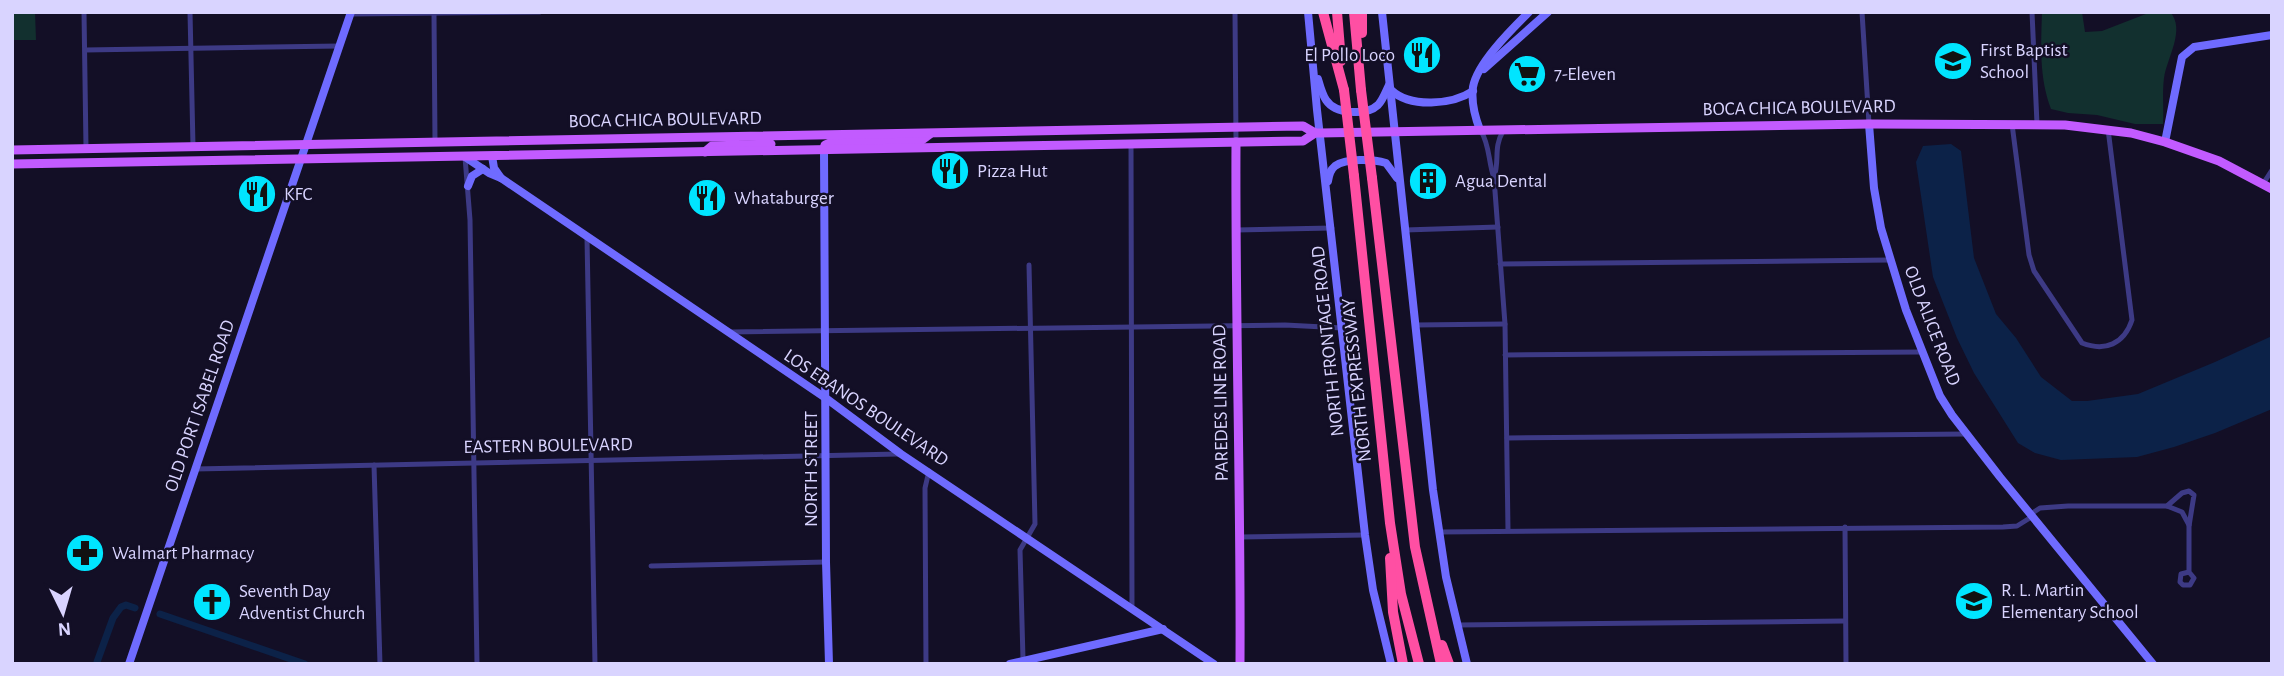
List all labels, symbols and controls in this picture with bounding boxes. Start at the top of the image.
restaurant icon: El Pollo Loco [1401,34,1443,76]
school or university icon: First Baptist School [1932,40,1974,82]
place label: First Baptist School [1980,41,2068,82]
place label: El Pollo Loco [1304,46,1395,65]
supermarket icon: 7-Eleven [1506,53,1548,95]
place label: 7-Eleven [1554,65,1616,84]
street label: BOCA CHICA BOULEVARD [1702,97,1896,119]
street label: BOCA CHICA BOULEVARD [568,109,762,131]
restaurant icon: Pizza Hut [929,150,971,192]
building icon: Agua Dental [1407,160,1449,202]
place label: Pizza Hut [977,162,1048,181]
place label: Agua Dental [1455,172,1547,191]
restaurant icon: KFC [236,173,278,215]
restaurant icon: Whataburger [686,177,728,219]
place label: KFC [284,185,313,204]
place label: Whataburger [734,189,834,208]
street label: NORTH FRONTAGE ROAD [1309,245,1347,437]
street label: OLD ALICE ROAD [1900,263,1964,389]
street label: NORTH EXPRESSWAY [1339,297,1375,463]
street label: OLD PORT ISABEL ROAD [162,318,238,494]
street label: PAREDES LINE ROAD [1210,324,1232,482]
street label: LOS EBANOS BOULEVARD [780,346,952,470]
street label: NORTH STREET [802,411,821,527]
street label: EASTERN BOULEVARD [463,435,633,457]
pharmacy icon: Walmart Pharmacy [64,532,106,574]
place label: Walmart Pharmacy [112,544,254,563]
north arrow [28,578,98,648]
school or university icon: R. L. Martin Elementary School [1953,580,1995,622]
church icon: Seventh Day Adventist Church [191,581,233,623]
place label: R. L. Martin Elementary School [2001,581,2139,622]
place label: Seventh Day Adventist Church [239,582,365,623]
text: N [57,618,72,638]

